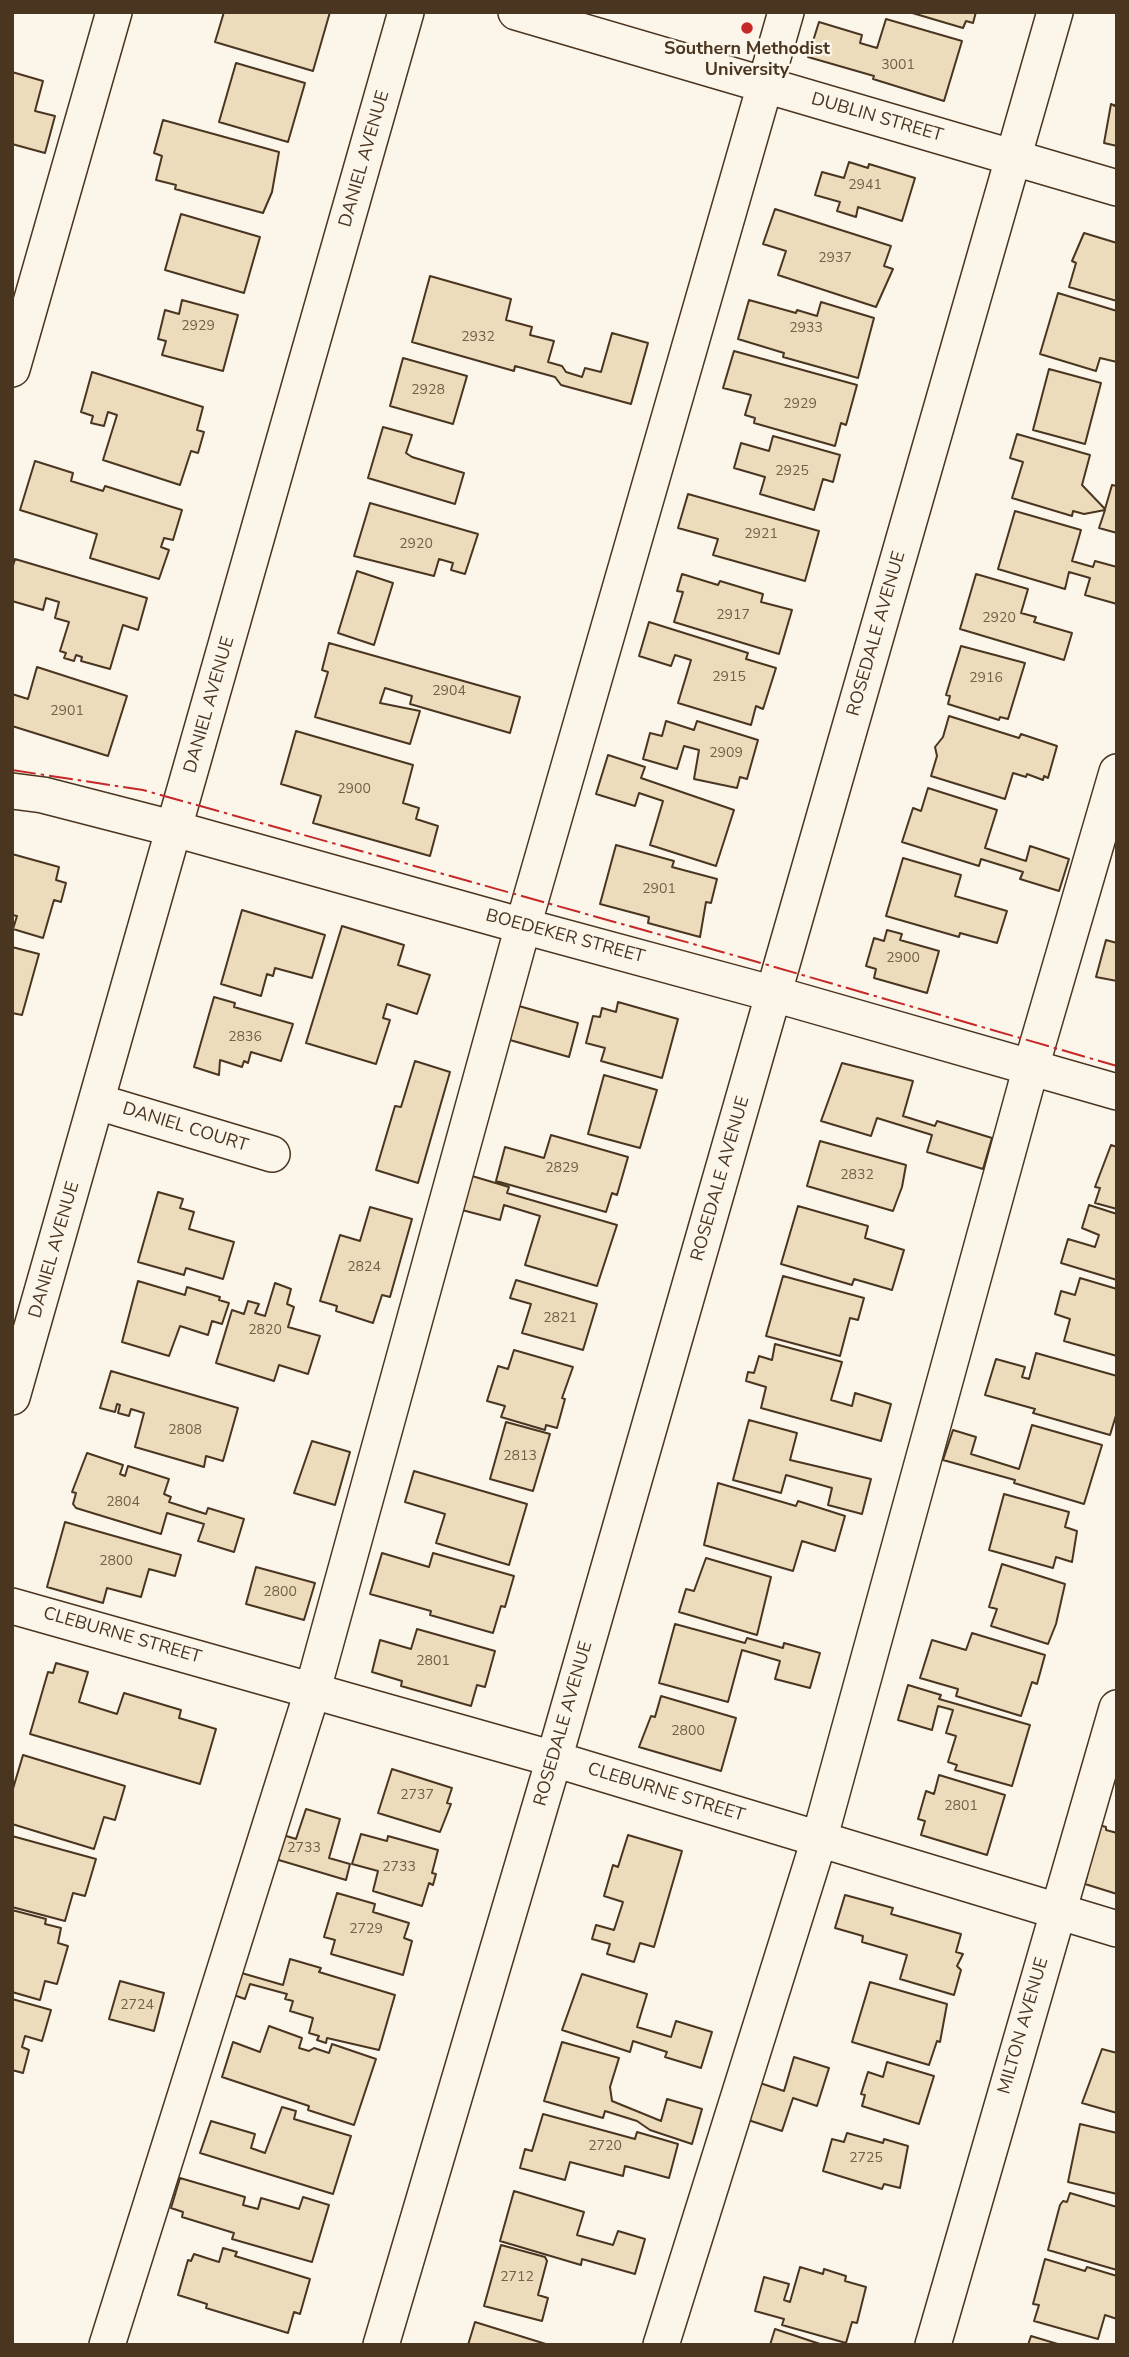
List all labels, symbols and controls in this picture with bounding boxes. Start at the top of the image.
marker: Southern Methodist University [739,20,755,36]
place label: Southern Methodist University [664,39,830,82]
house number: 3001 [881,58,915,74]
street label: DANIEL AVENUE [335,88,395,230]
street label: DUBLIN STREET [809,89,945,147]
house number: 2941 [848,178,882,194]
house number: 2937 [818,251,852,267]
house number: 2929 [181,319,215,335]
house number: 2933 [789,321,823,337]
house number: 2932 [461,330,495,346]
house number: 2928 [411,383,445,399]
house number: 2929 [783,397,817,413]
house number: 2925 [775,464,809,480]
house number: 2921 [744,527,778,543]
house number: 2920 [399,537,433,553]
street label: ROSEDALE AVENUE [843,549,911,719]
house number: 2917 [716,608,750,624]
house number: 2920 [982,611,1016,627]
street label: DANIEL AVENUE [180,634,240,776]
house number: 2915 [712,670,746,686]
house number: 2916 [969,671,1003,687]
house number: 2904 [432,684,466,700]
house number: 2901 [50,704,84,720]
house number: 2909 [709,746,743,762]
house number: 2900 [337,782,371,798]
house number: 2901 [642,882,676,898]
street label: BOEDEKER STREET [483,905,647,969]
house number: 2900 [886,951,920,967]
house number: 2836 [228,1030,262,1046]
street label: ROSEDALE AVENUE [687,1094,755,1264]
street label: DANIEL COURT [120,1099,250,1157]
house number: 2829 [545,1161,579,1177]
house number: 2832 [840,1168,874,1184]
street label: DANIEL AVENUE [25,1179,85,1321]
house number: 2824 [347,1260,381,1276]
house number: 2821 [543,1311,577,1327]
house number: 2820 [248,1323,282,1339]
house number: 2808 [168,1423,202,1439]
house number: 2813 [503,1449,537,1465]
house number: 2804 [106,1495,140,1511]
house number: 2800 [99,1554,133,1570]
house number: 2800 [263,1585,297,1601]
street label: CLEBURNE STREET [40,1603,204,1669]
street label: ROSEDALE AVENUE [530,1639,598,1809]
house number: 2801 [416,1654,450,1670]
house number: 2800 [671,1724,705,1740]
street label: CLEBURNE STREET [585,1759,747,1827]
house number: 2737 [400,1788,434,1804]
house number: 2801 [944,1799,978,1815]
house number: 2733 [287,1841,321,1857]
house number: 2733 [382,1860,416,1876]
house number: 2729 [349,1922,383,1938]
street label: MILTON AVENUE [994,1955,1054,2097]
house number: 2724 [120,1998,154,2014]
house number: 2720 [588,2139,622,2155]
house number: 2725 [849,2151,883,2167]
house number: 2712 [500,2270,534,2286]

